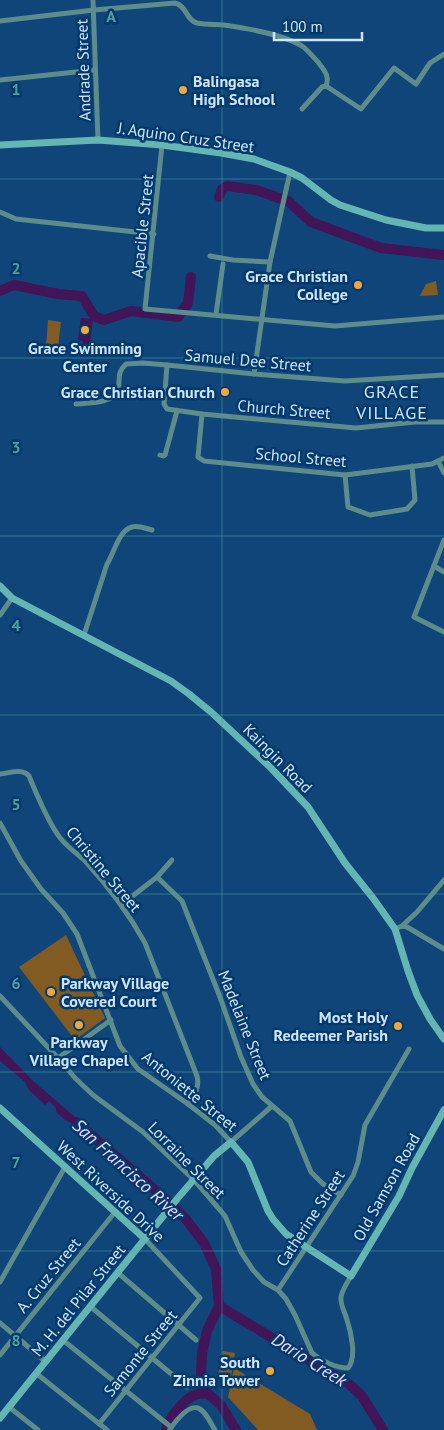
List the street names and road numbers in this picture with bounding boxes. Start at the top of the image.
street label: Andrade Street [71,18,95,121]
street label: J. Aquino Cruz Street [115,117,256,157]
street label: Apacible Street [127,173,157,279]
street label: Samuel Dee Street [184,345,313,376]
street label: Church Street [237,395,332,423]
street label: School Street [255,443,348,471]
street label: Kaingin Road [239,719,317,797]
street label: Christine Street [62,822,146,916]
street label: Madelaine Street [214,967,276,1083]
street label: Antoniette Street [138,1046,242,1136]
street label: Lorraine Street [144,1117,230,1203]
street label: Old Samson Road [348,1130,424,1244]
street label: West Riverside Drive [53,1136,169,1246]
street label: Catherine Street [271,1166,349,1270]
street label: A. Cruz Street [12,1233,85,1317]
street label: M. H. del Pilar Street [27,1239,130,1360]
street label: Samonte Street [99,1305,181,1400]

